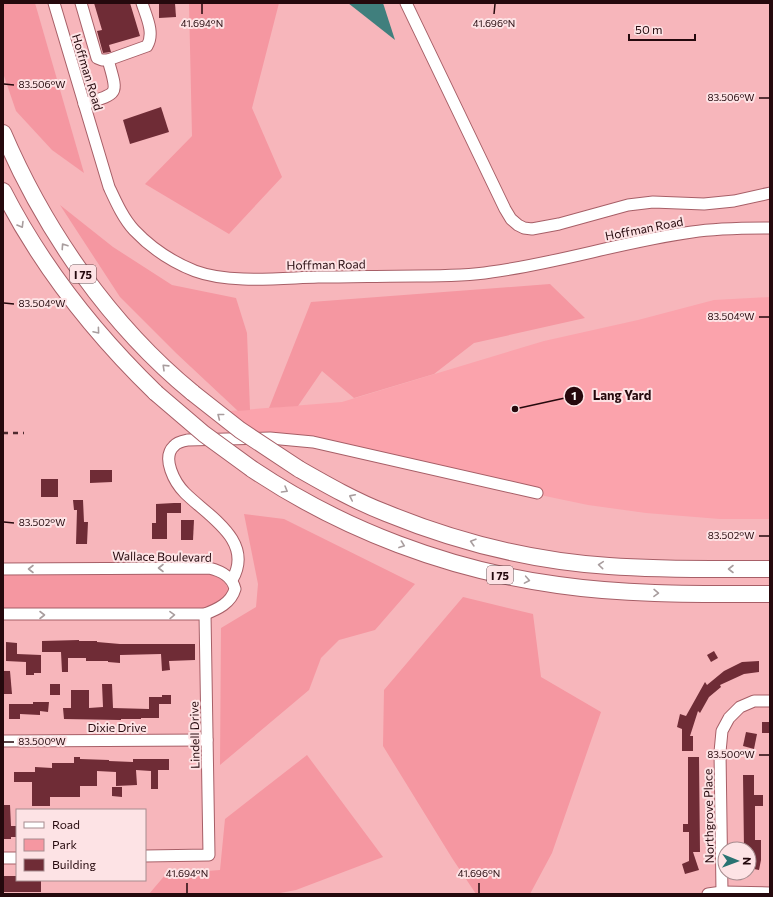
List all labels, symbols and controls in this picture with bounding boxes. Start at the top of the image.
scale bar [629,16,695,42]
text: 41.694°N [181,17,223,29]
text: 41.696°N [473,17,515,29]
text: 50 m [635,22,663,36]
street label: Hoffman Road [70,32,106,112]
text: 83.506°W [18,78,66,90]
text: 83.506°W [707,91,755,103]
street label: Hoffman Road [604,214,684,242]
one-way arrow [17,221,24,228]
one-way arrow [61,243,69,250]
street label: Hoffman Road [286,256,366,272]
road number: I 75 [70,265,96,283]
text: 83.504°W [18,297,66,309]
text: 83.504°W [707,310,755,322]
one-way arrow [92,326,99,334]
one-way arrow [162,365,169,372]
callout: Lang Yard [564,383,659,408]
text: Lang Yard [593,387,651,403]
text: 1 [571,388,577,402]
one-way arrow [218,413,225,420]
one-way arrow [281,485,288,492]
one-way arrow [348,494,356,502]
text: 83.502°W [19,516,65,528]
text: 83.502°W [708,529,754,541]
one-way arrow [470,539,477,547]
one-way arrow [398,541,405,549]
street label: Wallace Boulevard [112,548,212,564]
one-way arrow [598,561,604,570]
one-way arrow [28,564,34,573]
one-way arrow [158,564,164,572]
one-way arrow [728,565,734,573]
road number: I 75 [487,566,513,584]
one-way arrow [524,576,530,584]
one-way arrow [653,589,659,597]
one-way arrow [39,611,45,619]
one-way arrow [169,611,175,619]
street label: Lindell Drive [186,701,202,769]
street label: Dixie Drive [87,720,147,734]
text: 83.500°W [18,735,66,747]
text: 83.500°W [707,748,755,760]
street label: Northgrove Place [700,769,716,863]
legend [16,809,146,881]
text: Road [52,817,80,831]
text: Park [52,837,78,851]
north arrow [717,841,757,881]
text: Building [52,857,96,871]
text: N [741,857,754,865]
text: 41.694°N [166,867,208,879]
text: 41.696°N [458,867,500,879]

